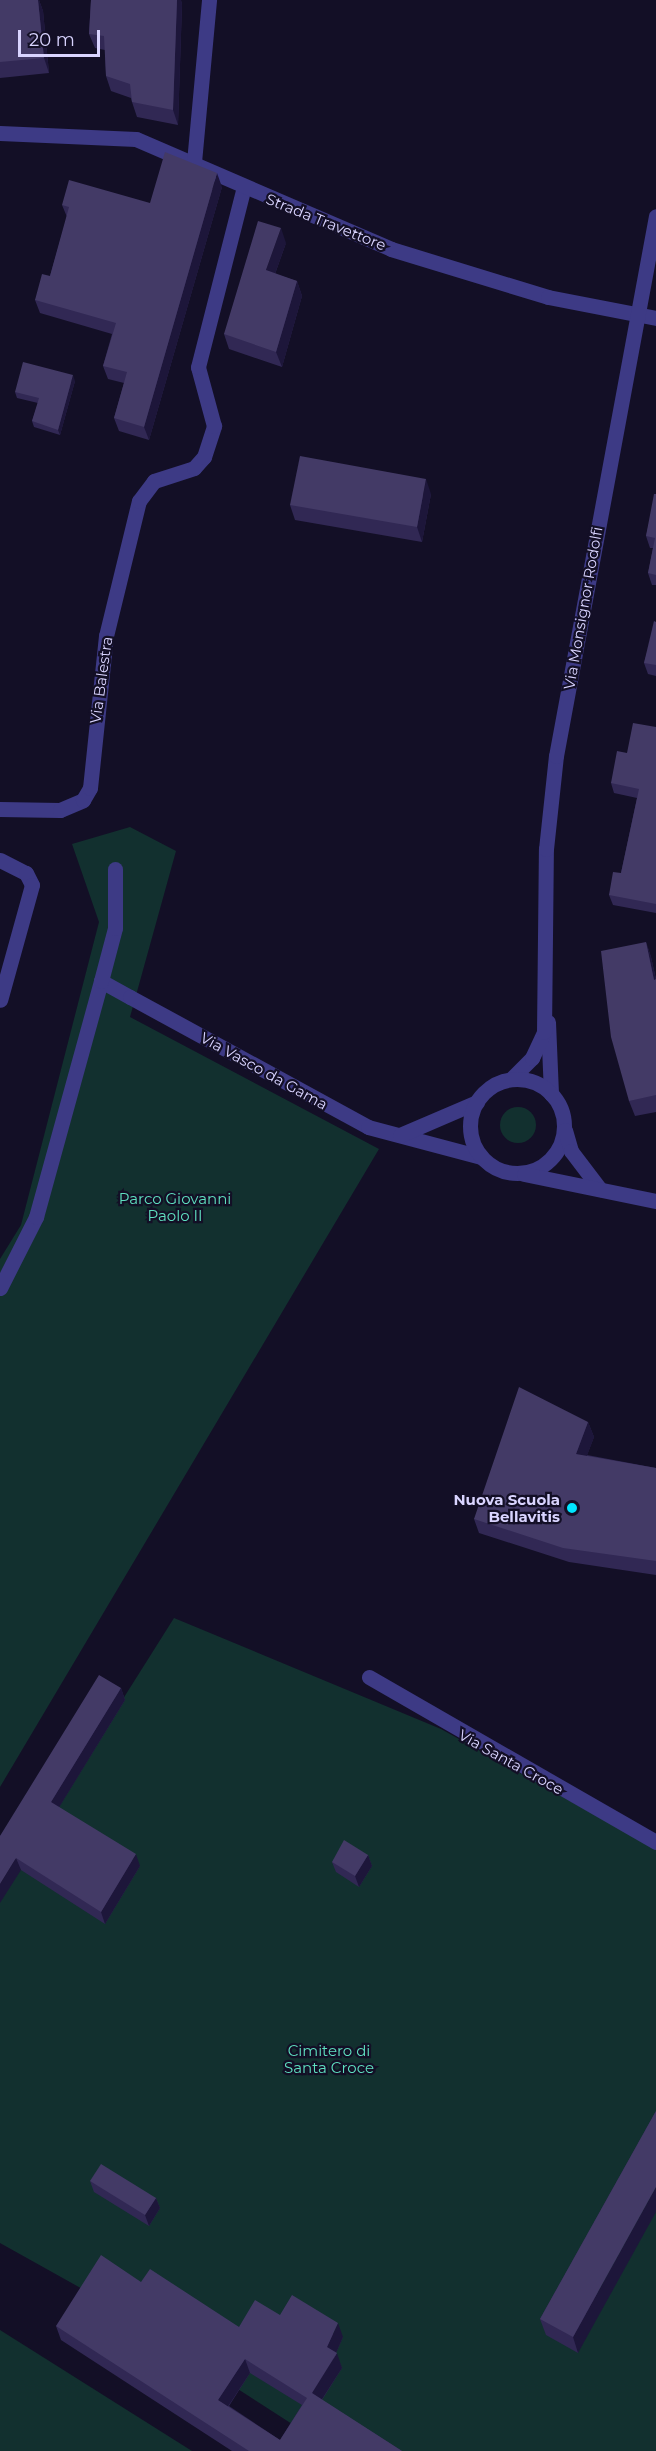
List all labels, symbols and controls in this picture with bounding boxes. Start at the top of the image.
scale bar [21,18,104,56]
text: 20 m [29,29,75,51]
street label: Strada Travettore [263,190,389,254]
street label: Via Monsignor Rodolfi [560,525,606,691]
street label: Via Balestra [86,635,116,725]
street label: Via Vasco da Gama [197,1029,331,1113]
park label: Parco Giovanni Paolo II [119,1189,231,1224]
place label: Nuova Scuola Bellavitis [453,1490,560,1525]
marker: Nuova Scuola Bellavitis [565,1501,579,1515]
street label: Via Santa Croce [455,1726,567,1798]
park label: Cimitero di Santa Croce [284,2041,374,2076]

